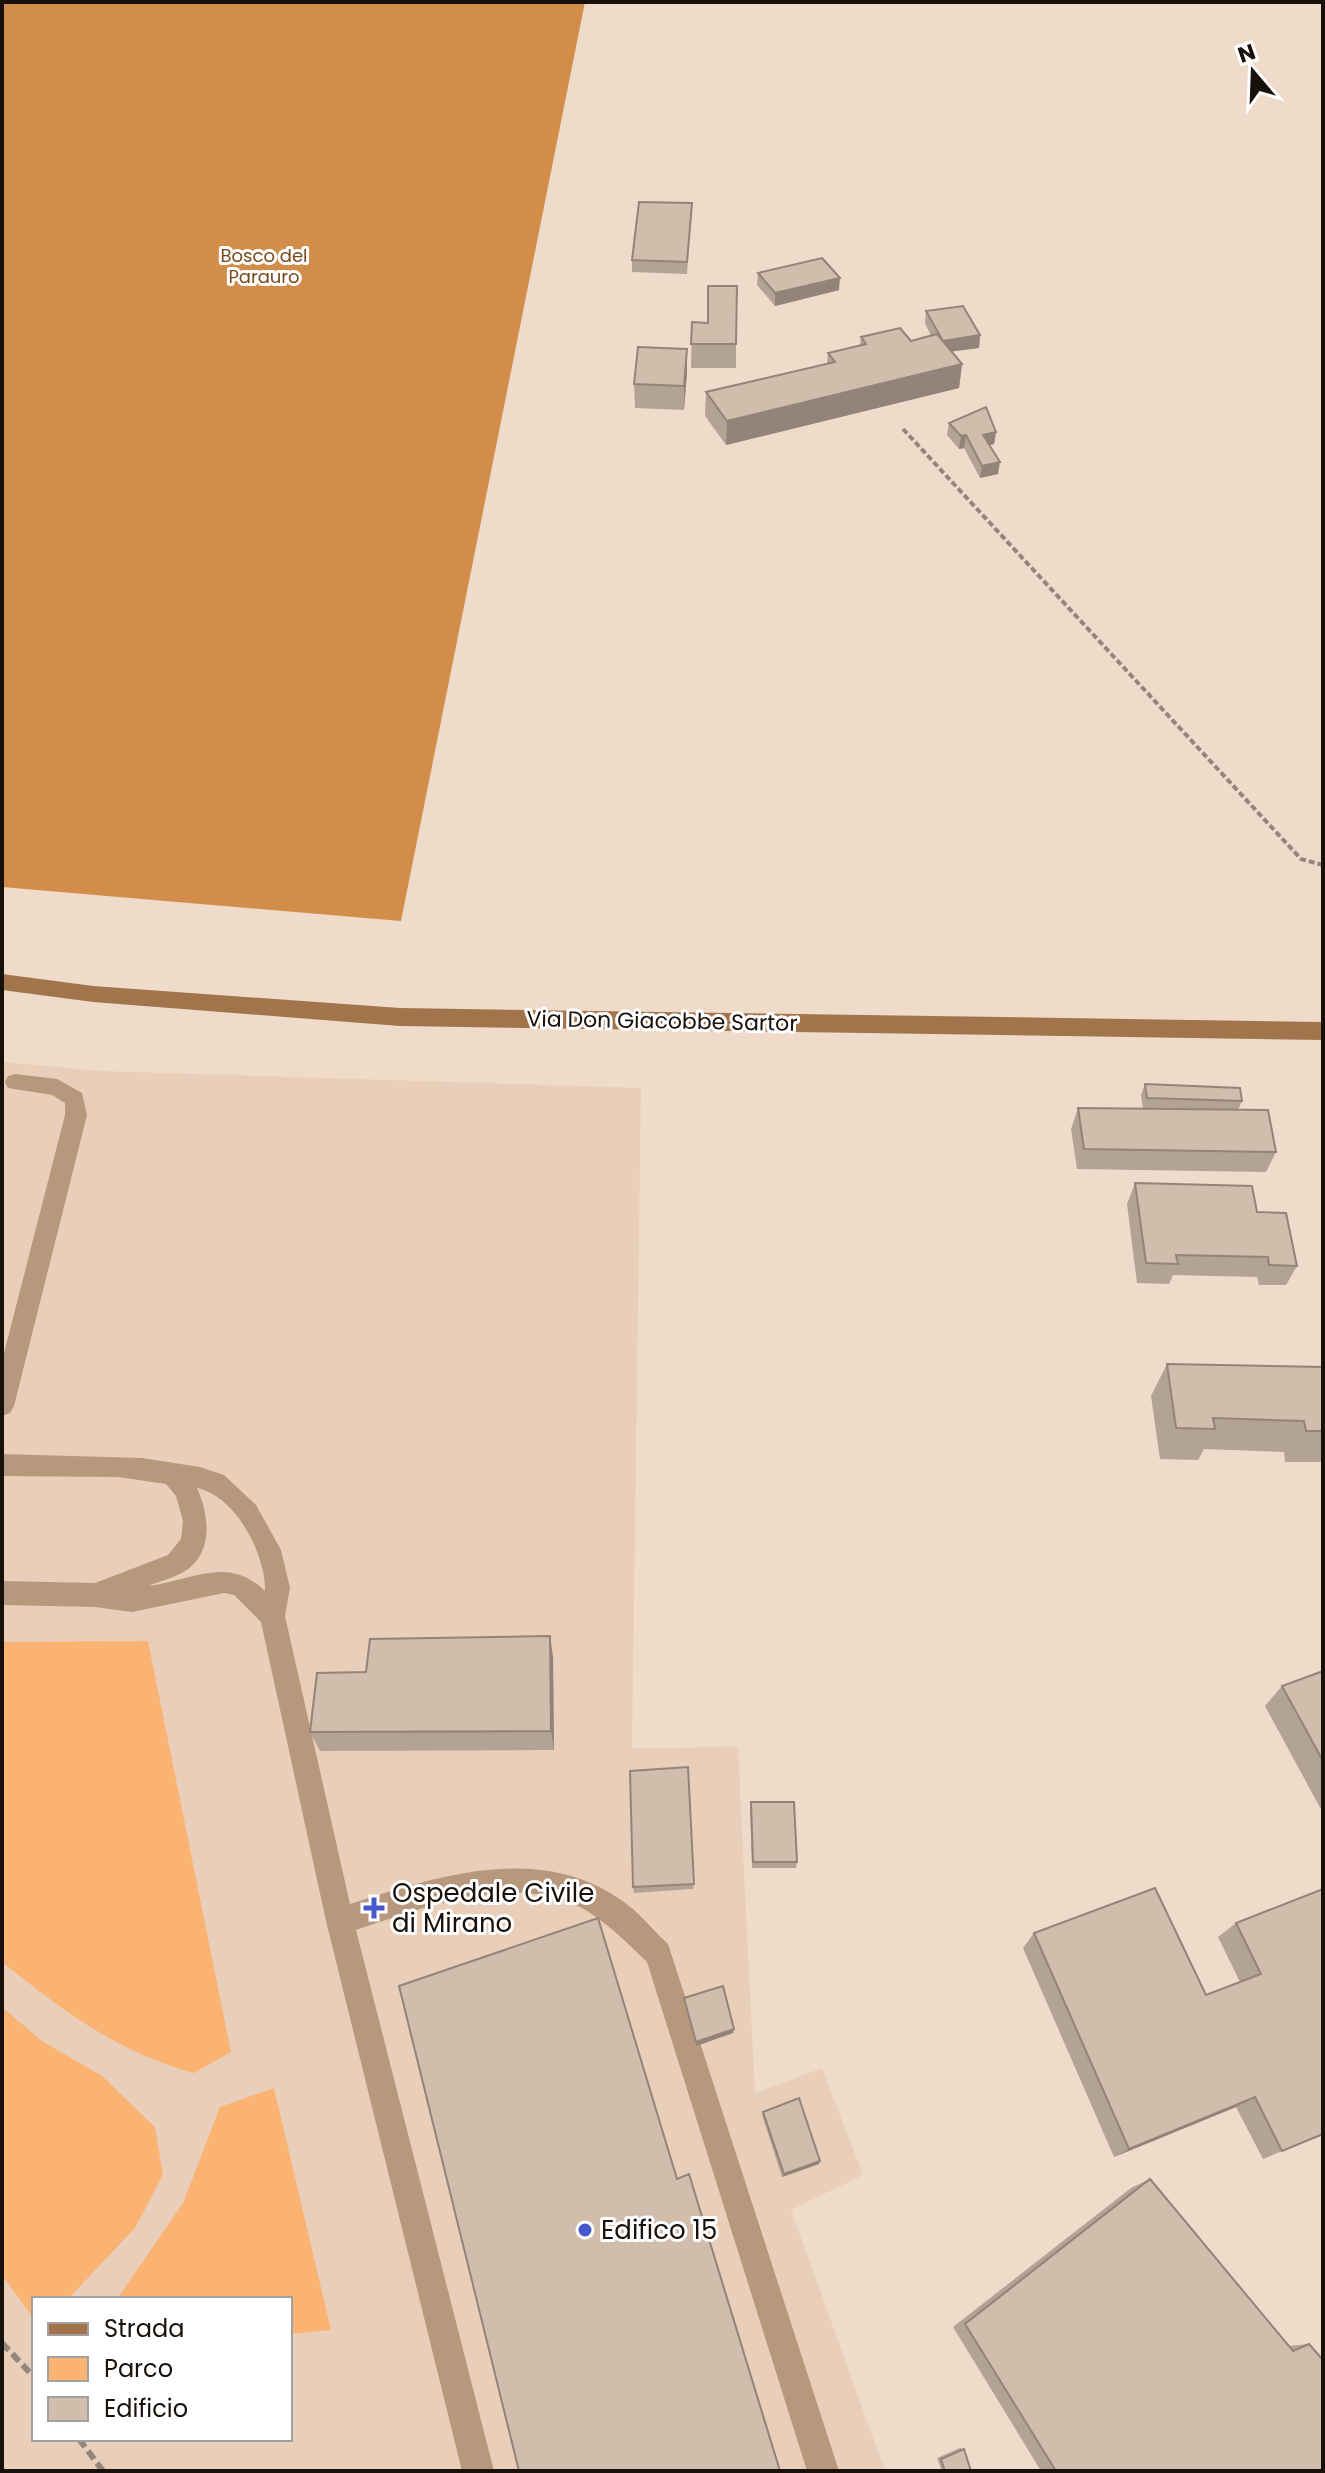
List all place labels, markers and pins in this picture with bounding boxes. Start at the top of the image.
place label: Ospedale Civile di Mirano [392,1875,594,1941]
marker: Ospedale Civile di Mirano [363,1897,385,1919]
place label: Edifico 15 [601,2212,717,2248]
marker: Edifico 15 [576,2221,594,2239]

